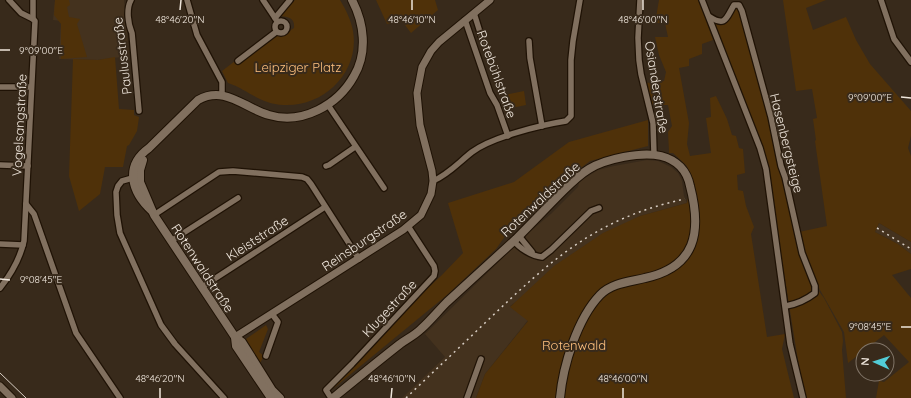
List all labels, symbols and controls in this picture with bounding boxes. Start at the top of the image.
text: 48°46'20"N [155,13,205,26]
text: 48°46'10"N [388,13,436,26]
text: 48°46'00"N [618,13,668,26]
street label: Paulusstraße [109,16,135,96]
street label: Rotebühlstraße [474,28,520,120]
street label: Osianderstraße [642,40,672,134]
text: 9°09'00"E [19,44,63,57]
park label: Leipziger Platz [255,59,341,75]
street label: Vogelsangstraße [8,73,30,177]
text: 9°09'00"E [848,91,892,104]
street label: Hasenbergsteige [767,92,807,194]
street label: Rotenwaldstraße [497,158,583,240]
street label: Reinsburgstraße [319,206,409,274]
street label: Kleiststraße [223,212,291,264]
street label: Rotenwaldstraße [168,221,238,315]
text: 9°08'45"E [20,273,63,286]
street label: Klugestraße [358,276,420,340]
text: 9°08'45"E [849,320,892,333]
park label: Rotenwald [542,337,606,353]
north arrow [855,342,895,382]
text: N [858,357,872,366]
text: 48°46'20"N [135,372,185,385]
text: 48°46'10"N [368,372,416,385]
text: 48°46'00"N [598,372,648,385]

